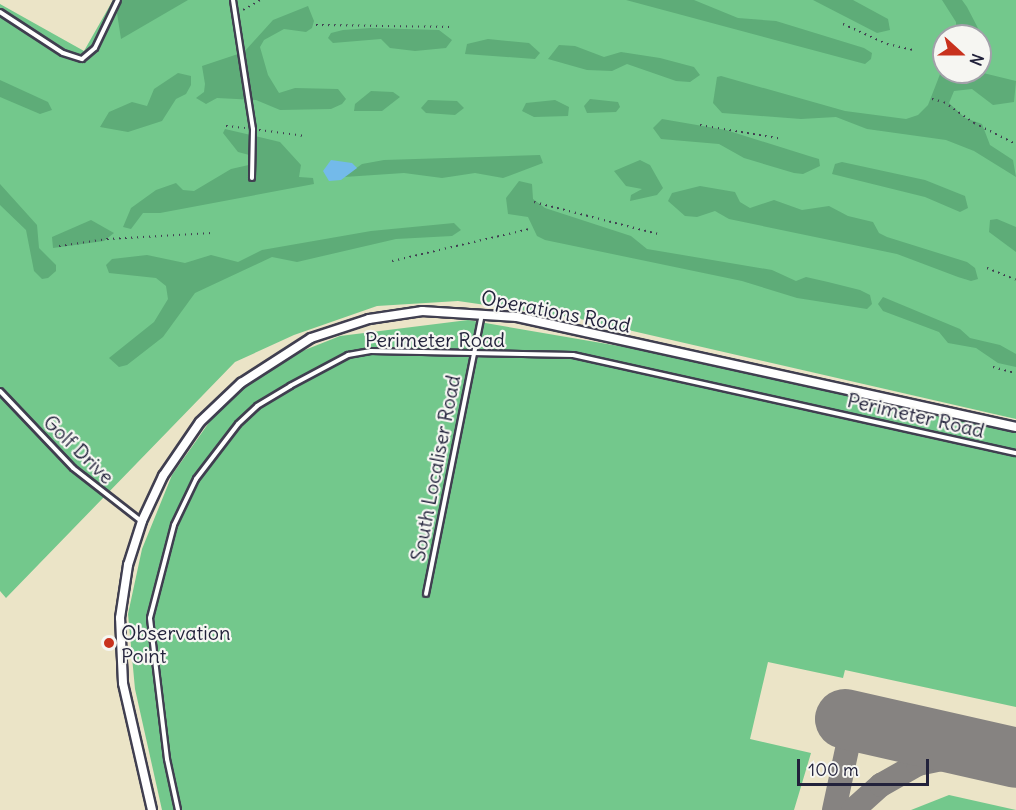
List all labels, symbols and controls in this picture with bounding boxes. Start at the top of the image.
north arrow [932,24,992,84]
text: N [966,51,988,68]
street label: Operations Road [479,285,633,337]
street label: Perimeter Road [365,327,505,351]
street label: South Localiser Road [405,373,465,563]
street label: Perimeter Road [845,388,987,442]
street label: Golf Drive [39,410,119,488]
place label: Observation Point [121,620,231,667]
marker: Observation Point [102,636,116,650]
scale bar [800,747,932,785]
text: 100 m [808,758,859,781]

